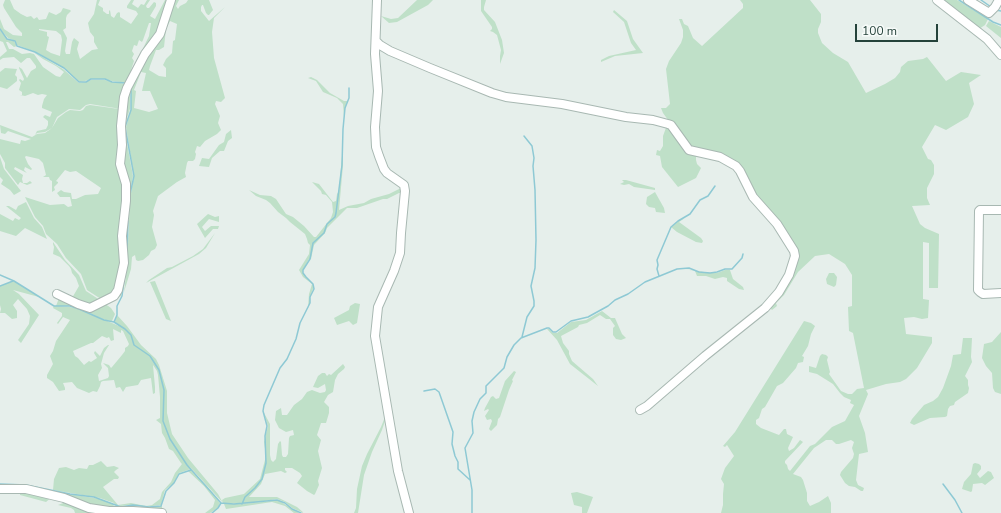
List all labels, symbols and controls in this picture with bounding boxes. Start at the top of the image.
scale bar [857,16,940,42]
text: 100 m [862,23,897,39]

